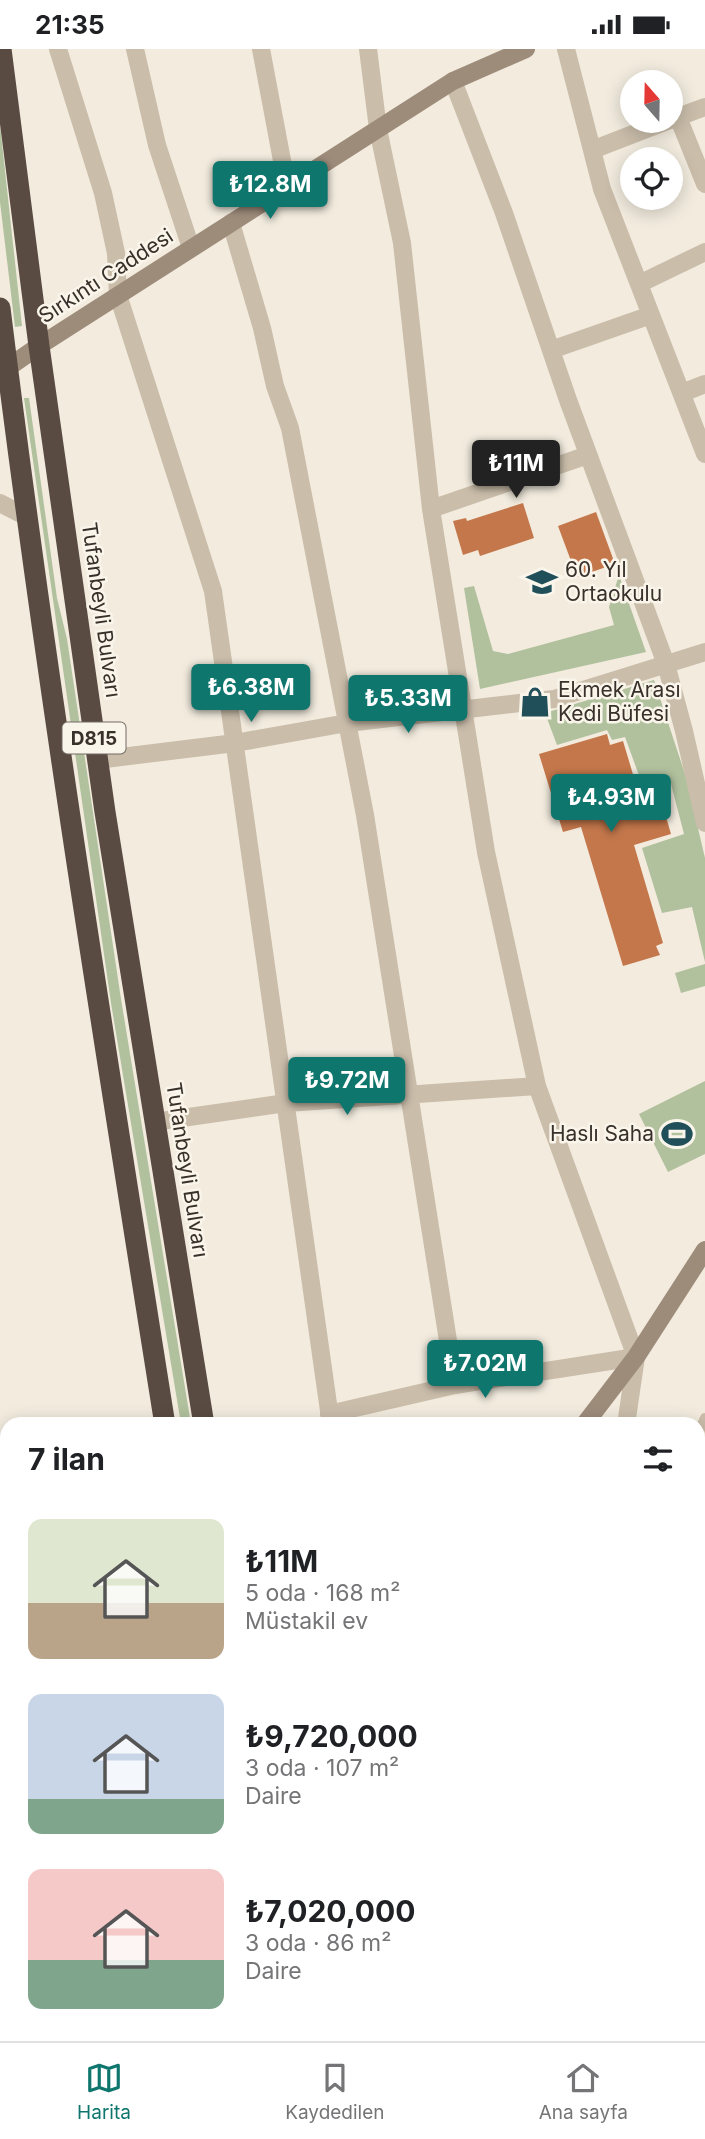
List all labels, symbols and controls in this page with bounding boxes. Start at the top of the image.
text: 21:35 [35,9,105,40]
north arrow [620,70,682,133]
map controls [620,70,683,210]
button: locate [620,147,683,210]
pin: ₺12.8M [213,162,327,221]
text: ₺12.8M [229,170,311,198]
street label: Sırkıntı Caddesi [34,223,178,328]
pin: ₺11M [475,441,557,500]
text: ₺11M [488,449,544,477]
street label: Tufanbeyli Bulvarı [77,521,126,699]
place label: 60. Yıl Ortaokulu [565,557,662,606]
school or university icon: 60. Yıl Ortaokulu [525,565,559,599]
pin: ₺6.38M [194,665,308,724]
text: ₺6.38M [207,673,295,701]
pin: ₺5.33M [351,675,465,735]
place label: Ekmek Arası Kedi Büfesi [558,677,681,726]
text: ₺5.33M [364,684,452,712]
shop icon: Ekmek Arası Kedi Büfesi [518,685,552,719]
road number: D815 [62,723,126,753]
pin: ₺4.93M [554,775,668,834]
text: ₺4.93M [567,783,655,811]
pin: ₺9.72M [290,1058,404,1117]
text: ₺9.72M [304,1066,390,1094]
street label: Tufanbeyli Bulvarı [161,1081,214,1259]
sports icon: Haslı Saha [660,1117,694,1151]
place label: Haslı Saha [550,1121,654,1146]
pin: ₺7.02M [428,1341,542,1400]
text: ₺7.02M [443,1349,527,1377]
icon: filters [639,1440,677,1478]
text: 7 ilan [28,1441,105,1477]
text: ₺11M [245,1543,318,1579]
icon: home [84,1547,168,1631]
text: 5 oda · 168 m² [245,1579,400,1607]
text: Müstakil ev [245,1607,368,1635]
text: ₺9,720,000 [245,1718,418,1754]
icon: home [84,1722,168,1806]
text: 3 oda · 107 m² [245,1754,399,1782]
text: Daire [245,1782,302,1810]
text: ₺7,020,000 [245,1893,415,1929]
icon: home [84,1897,168,1981]
text: 3 oda · 86 m² [245,1929,391,1957]
text: Daire [245,1957,302,1985]
tab: Harita [77,2059,131,2124]
tab: Kaydedilen [285,2059,385,2124]
tab: Ana sayfa [539,2059,628,2124]

